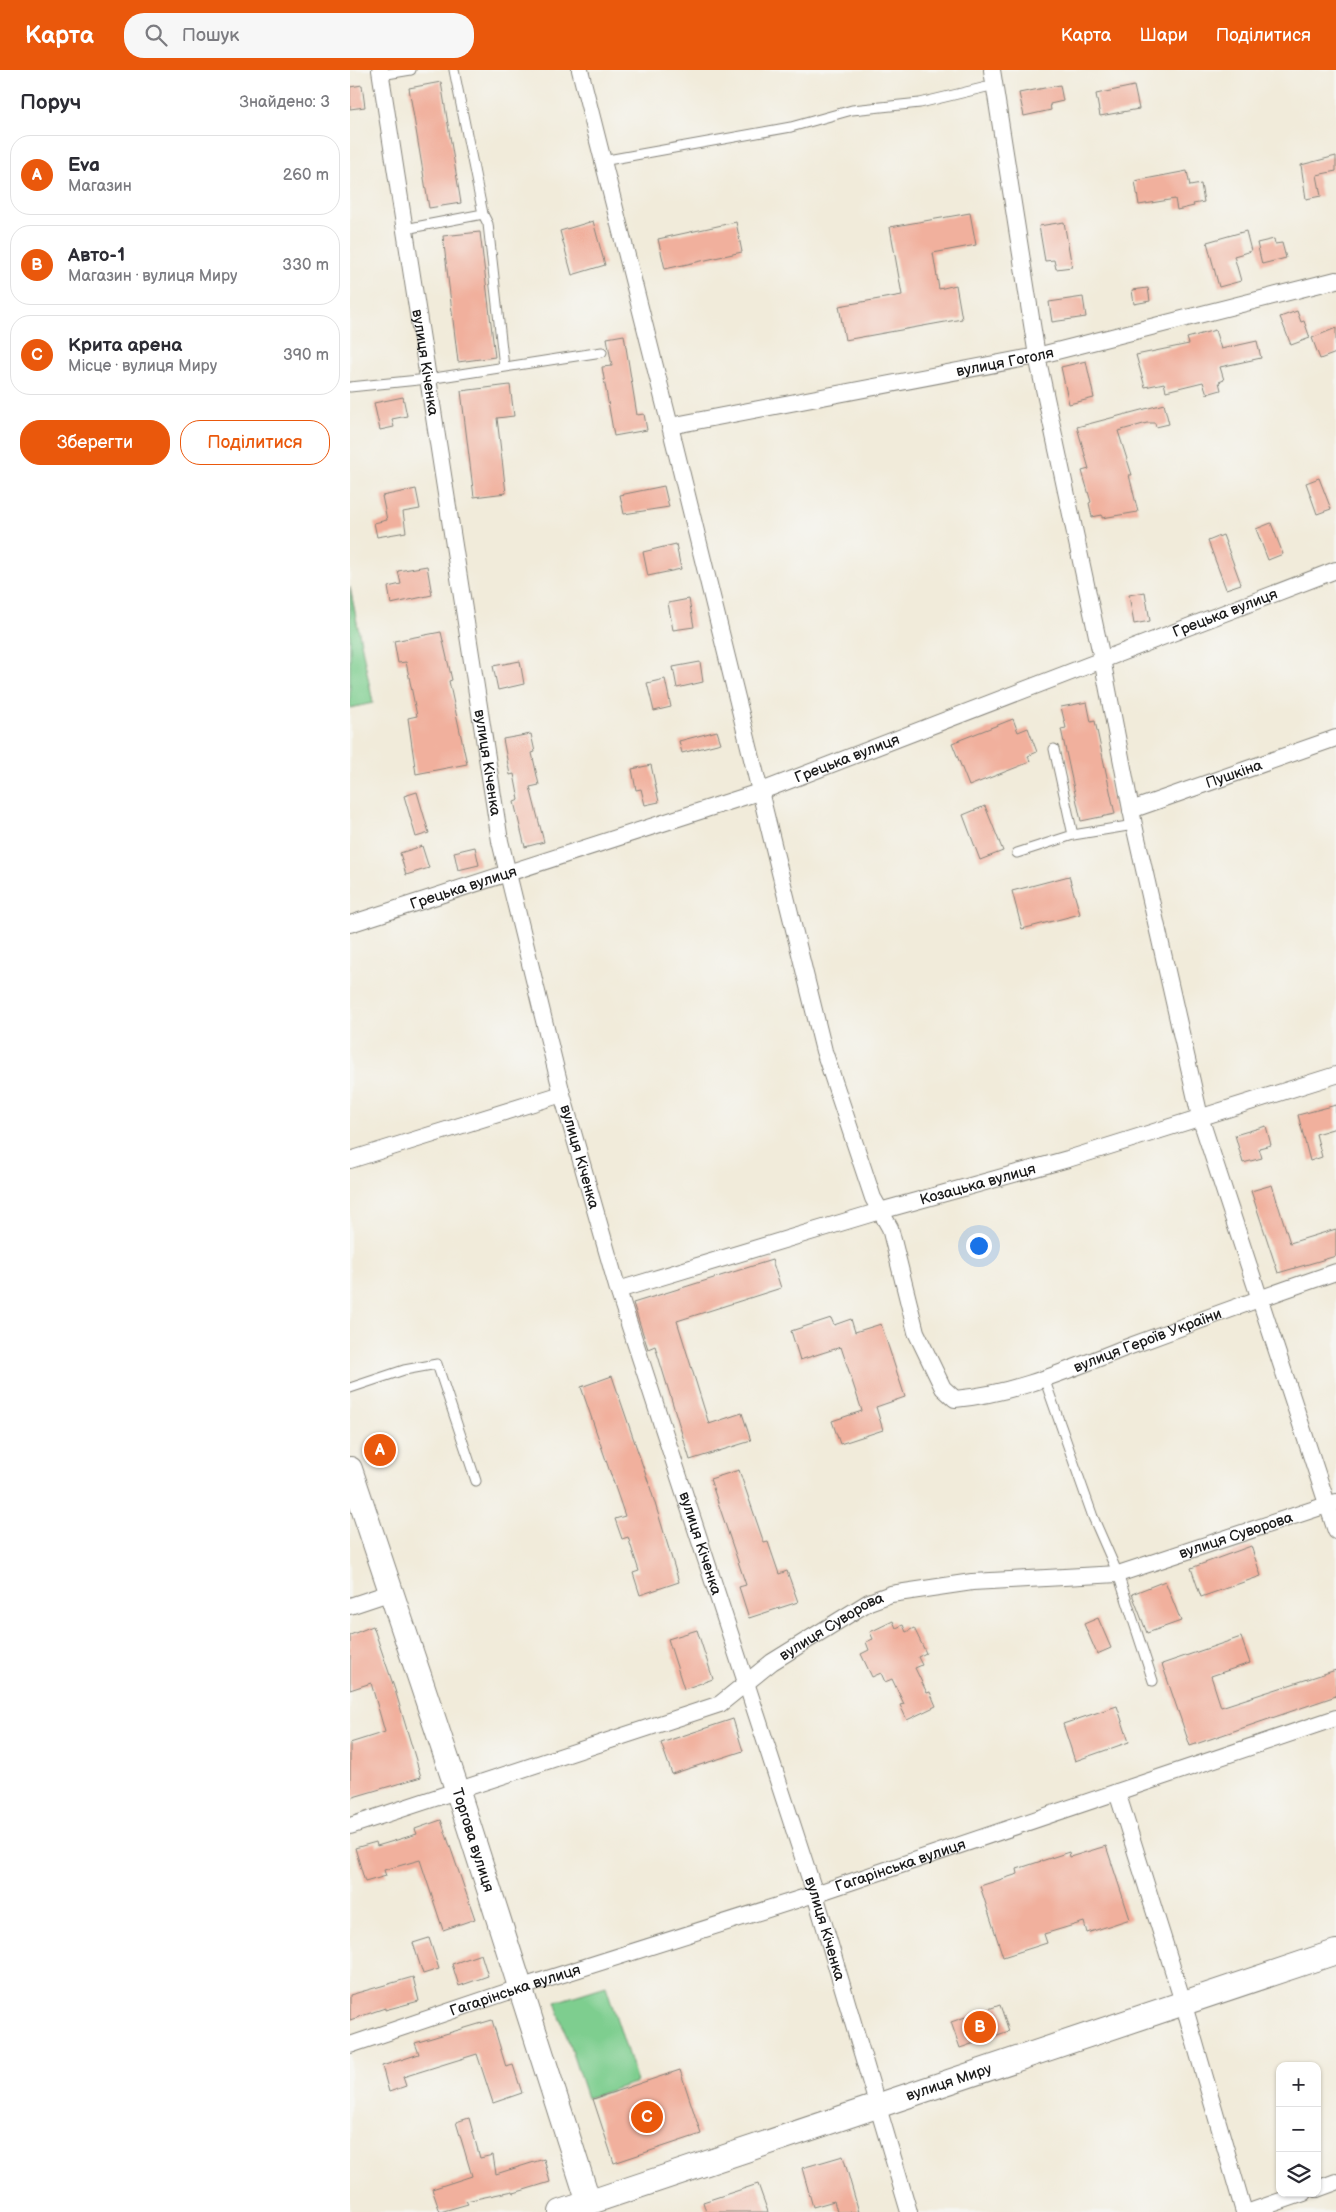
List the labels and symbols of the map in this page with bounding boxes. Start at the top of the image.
street label: вулиця Кіченка [408,308,443,417]
street label: вулиця Гоголя [955,343,1056,381]
street label: Грецька вулиця [1170,584,1280,642]
street label: вулиця Кіченка [470,708,505,817]
street label: Грецька вулиця [792,729,902,787]
street label: Пушкіна [1203,755,1265,793]
street label: Грецька вулиця [408,861,519,914]
street label: вулиця Кіченка [556,1102,604,1211]
street label: Козацька вулиця [918,1159,1038,1209]
your location [966,1233,992,1259]
street label: вулиця Героїв України [1071,1304,1224,1377]
pin: A [364,1431,396,1469]
street label: вулиця Кіченка [675,1489,726,1597]
street label: вулиця Суворова [1176,1507,1295,1563]
street label: вулиця Суворова [776,1588,886,1665]
street label: Торгова вулиця [448,1786,499,1894]
street label: Гагарінська вулиця [833,1834,968,1896]
street label: вулиця Кіченка [800,1874,850,1983]
street label: Гагарінська вулиця [447,1960,583,2020]
pin: B [964,2008,996,2046]
street label: вулиця Миру [903,2059,994,2105]
pin: C [631,2098,663,2136]

